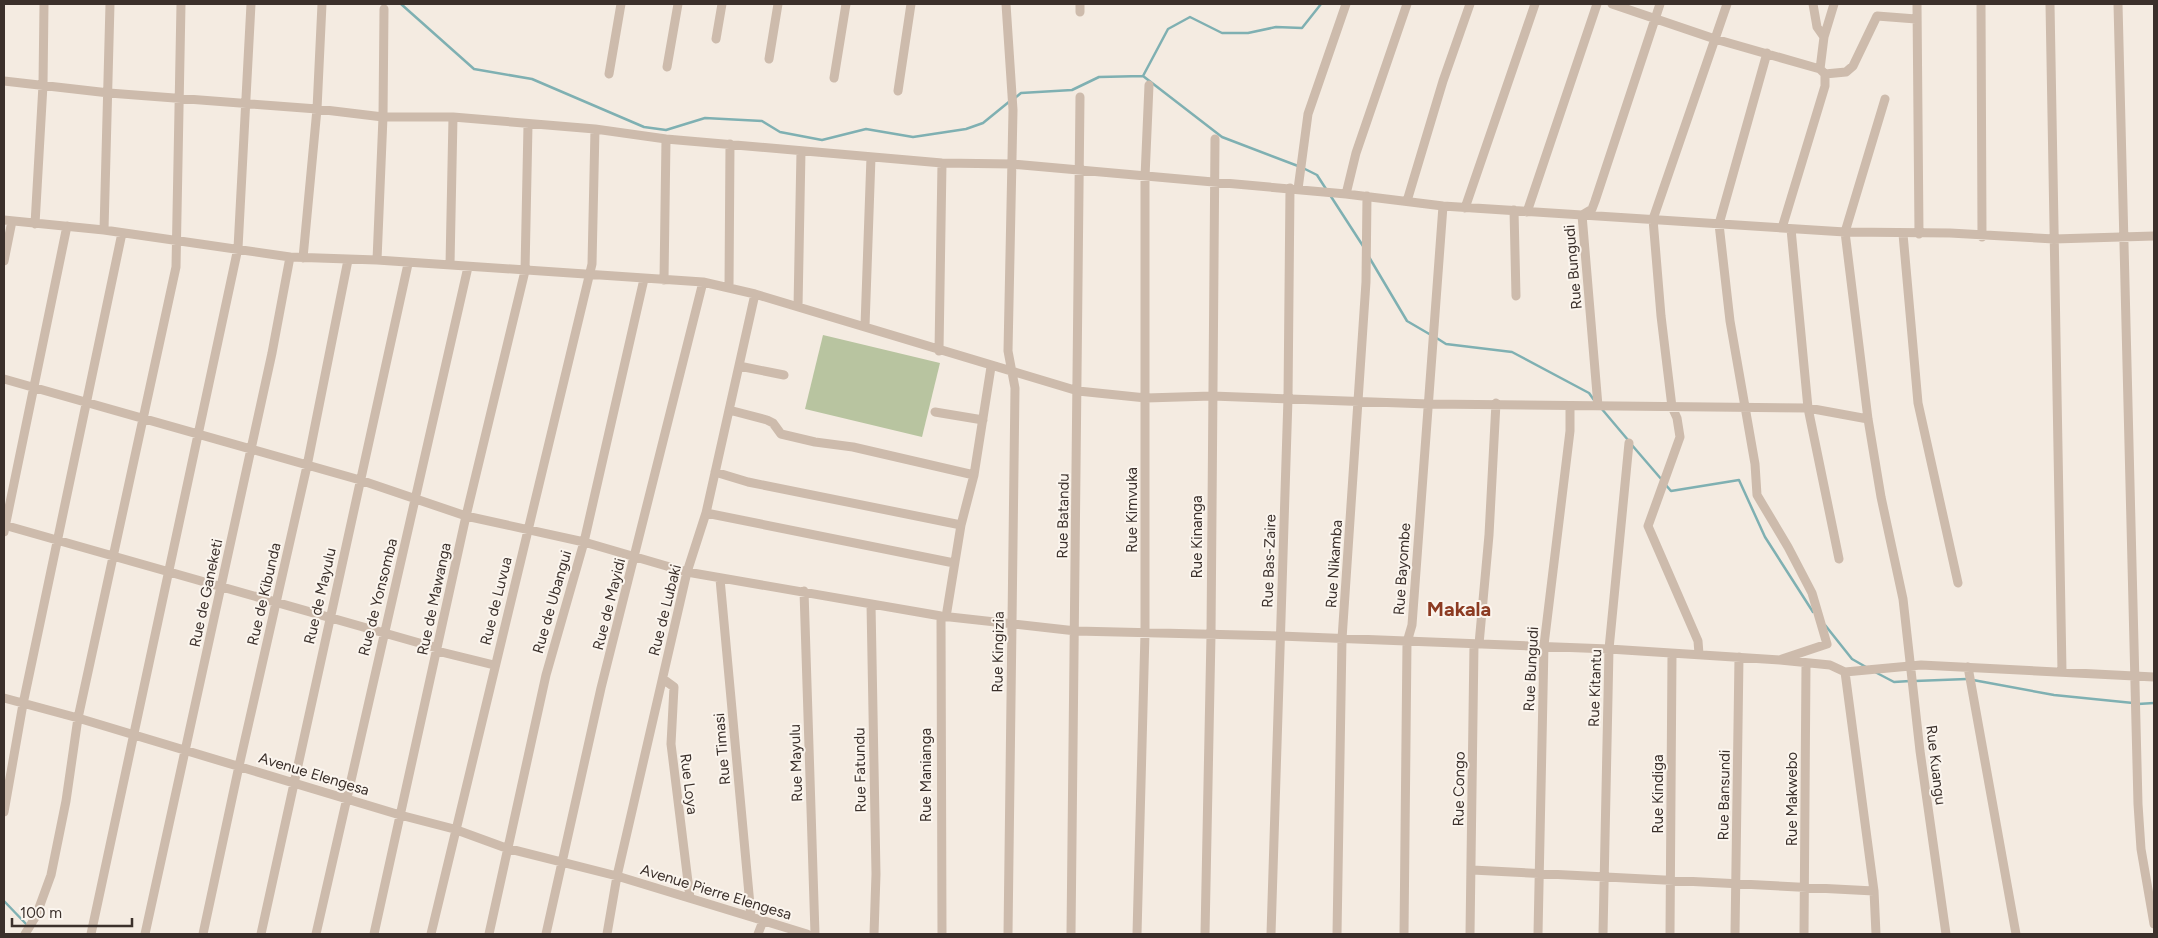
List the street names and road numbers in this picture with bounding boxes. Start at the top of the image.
street label: Rue Bungudi [1560,224,1586,310]
street label: Rue Kimvuka [1123,467,1141,553]
street label: Rue Batandu [1053,473,1073,559]
street label: Rue Kinanga [1188,495,1206,579]
street label: Rue Bas-Zaire [1258,514,1280,608]
street label: Rue Nikamba [1322,519,1346,609]
street label: Rue Bayombe [1390,522,1414,616]
street label: Rue de Yonsomba [355,536,401,658]
street label: Rue de Ganeketi [186,537,226,649]
street label: Rue de Kibunda [243,541,285,647]
street label: Rue de Mawanga [413,541,455,657]
street label: Rue de Mayulu [300,546,340,646]
street label: Rue de Ubangui [529,548,575,656]
street label: Rue de Luvua [476,555,516,647]
street label: Rue de Mayidi [589,556,629,652]
street label: Rue de Lubaki [645,562,685,658]
street label: Rue Kingizia [988,611,1008,693]
street label: Rue Bungudi [1520,626,1542,712]
street label: Rue Kitantu [1585,649,1605,727]
street label: Rue Timasi [710,712,734,786]
street label: Rue Mayulu [786,724,806,802]
street label: Rue Kuangu [1922,724,1950,806]
street label: Rue Fatundu [850,727,870,813]
street label: Rue Manianga [917,728,935,822]
street label: Avenue Elengesa [256,749,372,799]
street label: Rue Bansundi [1714,749,1734,841]
street label: Rue Congo [1449,751,1469,827]
street label: Rue Makwebo [1783,751,1801,846]
street label: Rue Loya [676,752,702,816]
street label: Rue Kindiga [1649,754,1667,834]
street label: Avenue Pierre Elengesa [638,860,794,924]

